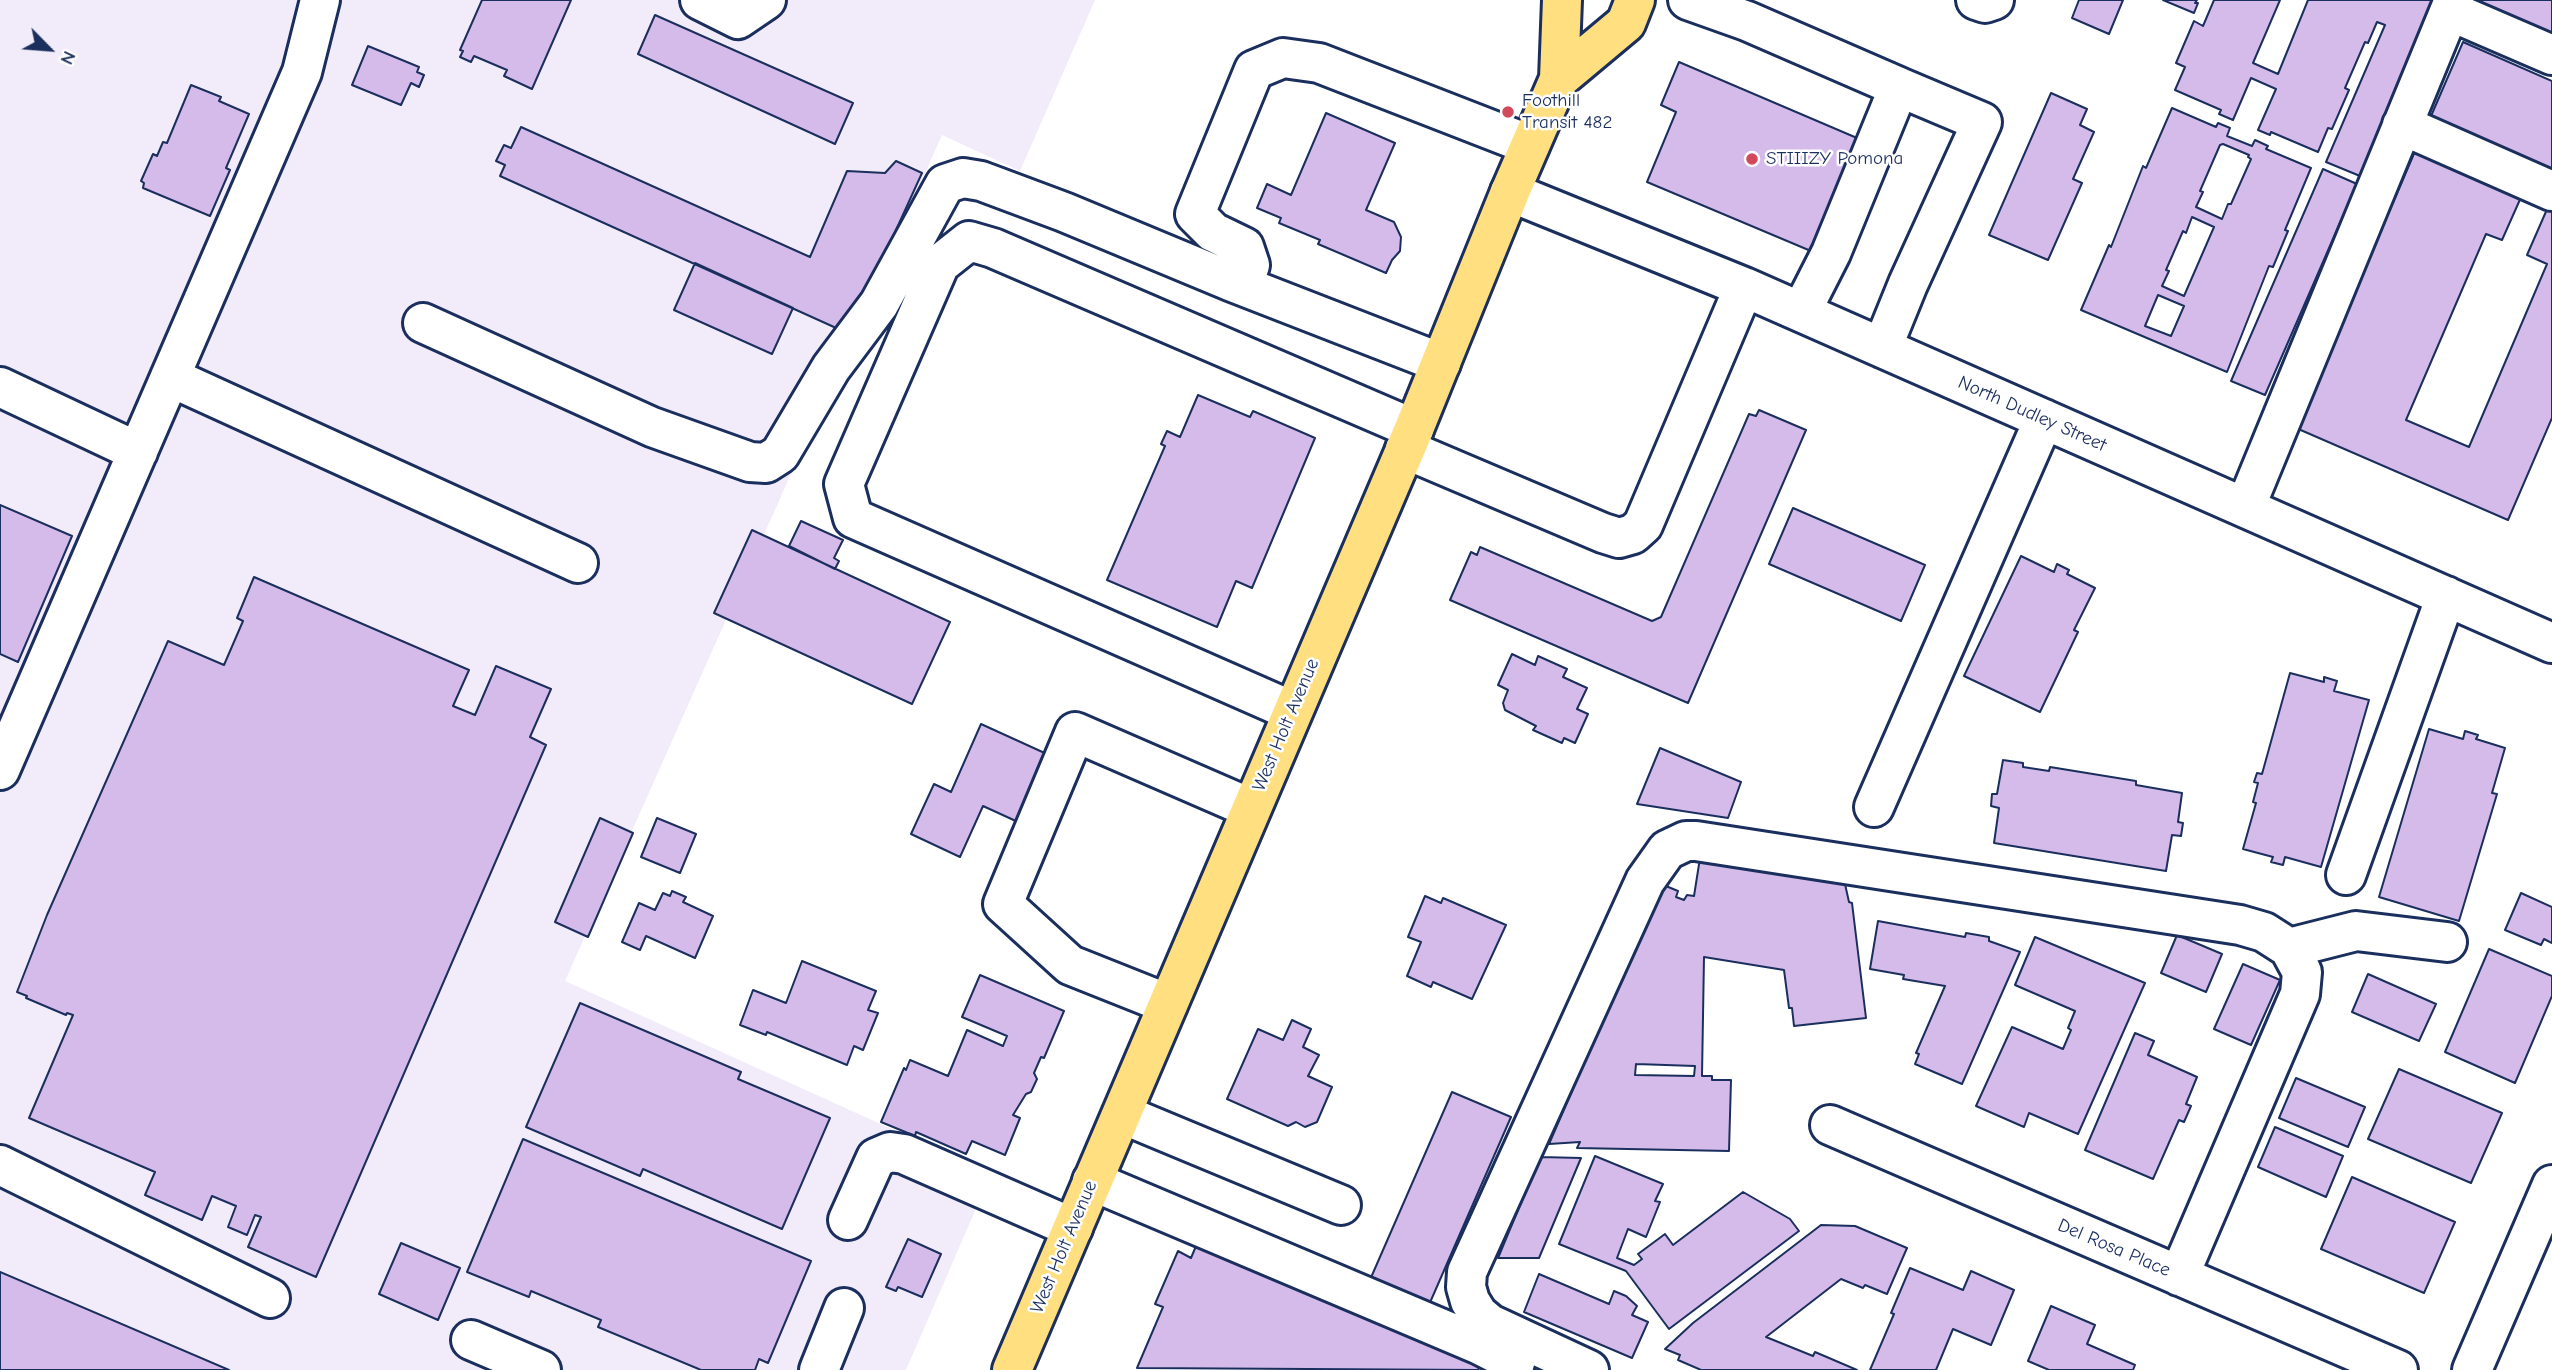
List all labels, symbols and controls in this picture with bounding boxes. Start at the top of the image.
north arrow [14,14,84,84]
text: N [55,48,81,68]
place label: Foothill Transit 482 [1522,90,1612,134]
marker: Foothill Transit 482 [1500,104,1516,120]
place label: STIIIZY Pomona [1766,148,1903,170]
marker: STIIIZY Pomona [1744,151,1760,167]
street label: North Dudley Street [1954,371,2110,457]
street label: West Holt Avenue [1248,655,1324,795]
street label: West Holt Avenue [1026,1177,1102,1317]
street label: Del Rosa Place [2054,1214,2174,1282]

